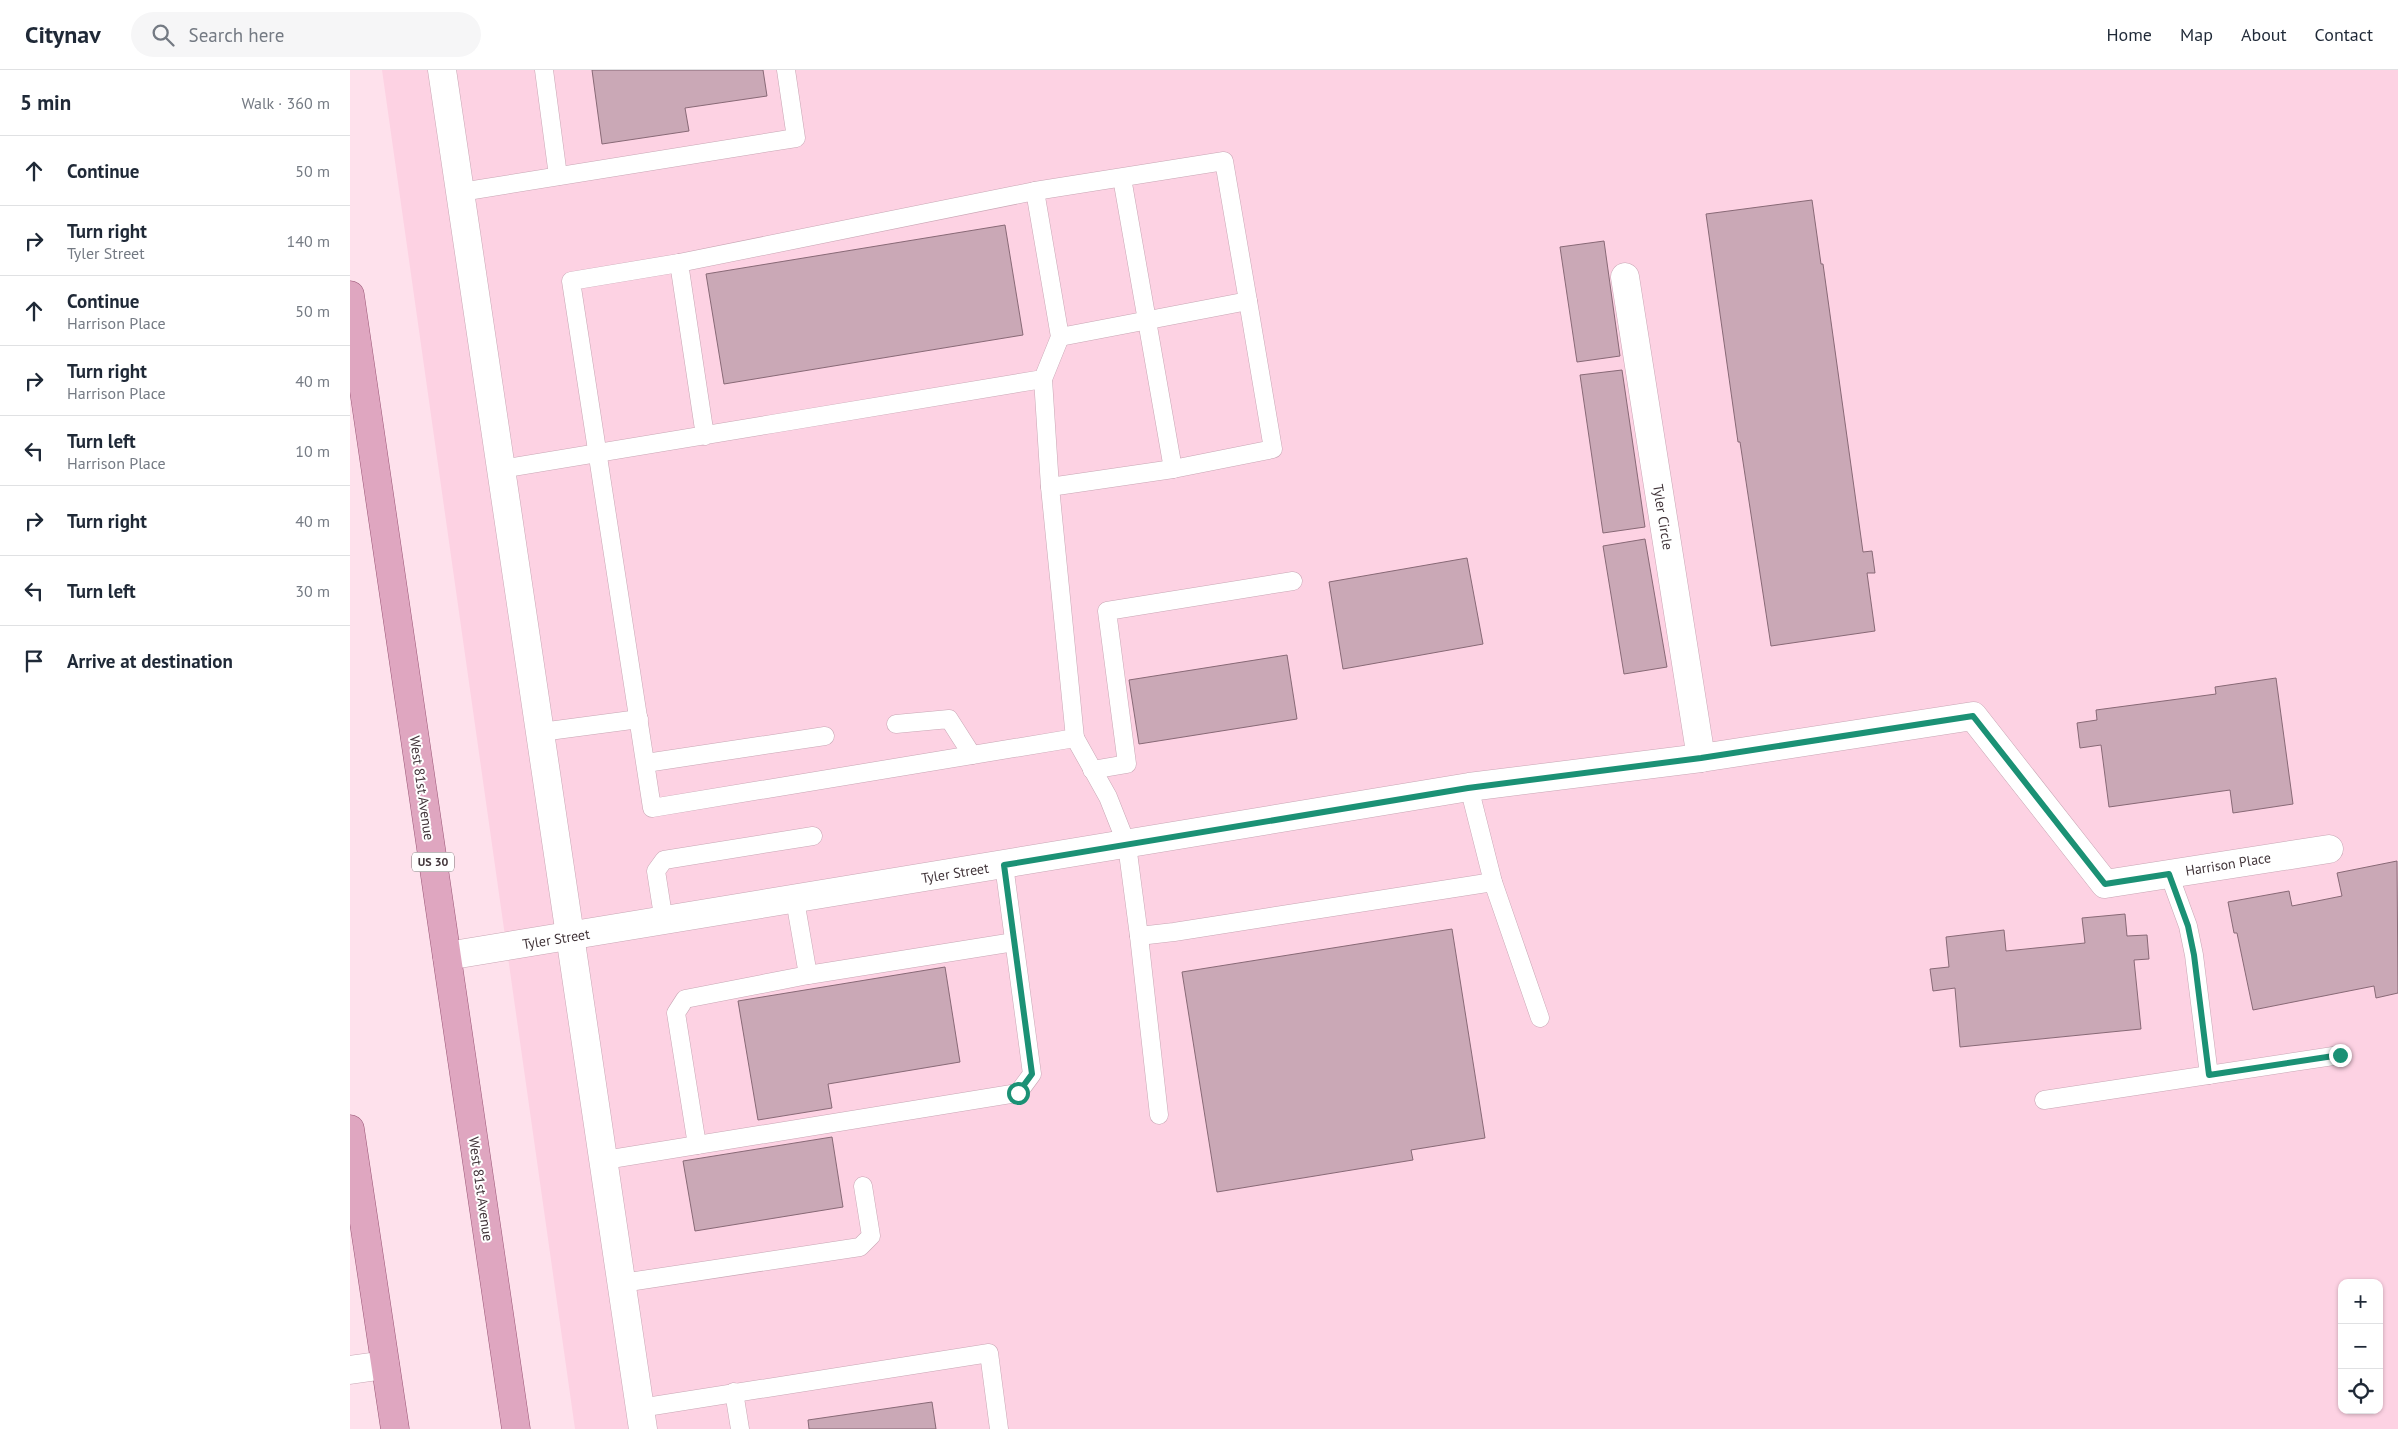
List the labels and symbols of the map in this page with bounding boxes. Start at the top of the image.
street label: Tyler Circle [1649,483,1677,551]
street label: West 81st Avenue [406,735,438,841]
street label: Harrison Place [2184,848,2272,880]
road number: US 30 [412,852,454,872]
street label: Tyler Street [920,859,990,887]
street label: Tyler Street [521,925,591,953]
route end [2329,1044,2352,1067]
route start [1007,1082,1030,1105]
street label: West 81st Avenue [465,1136,497,1242]

